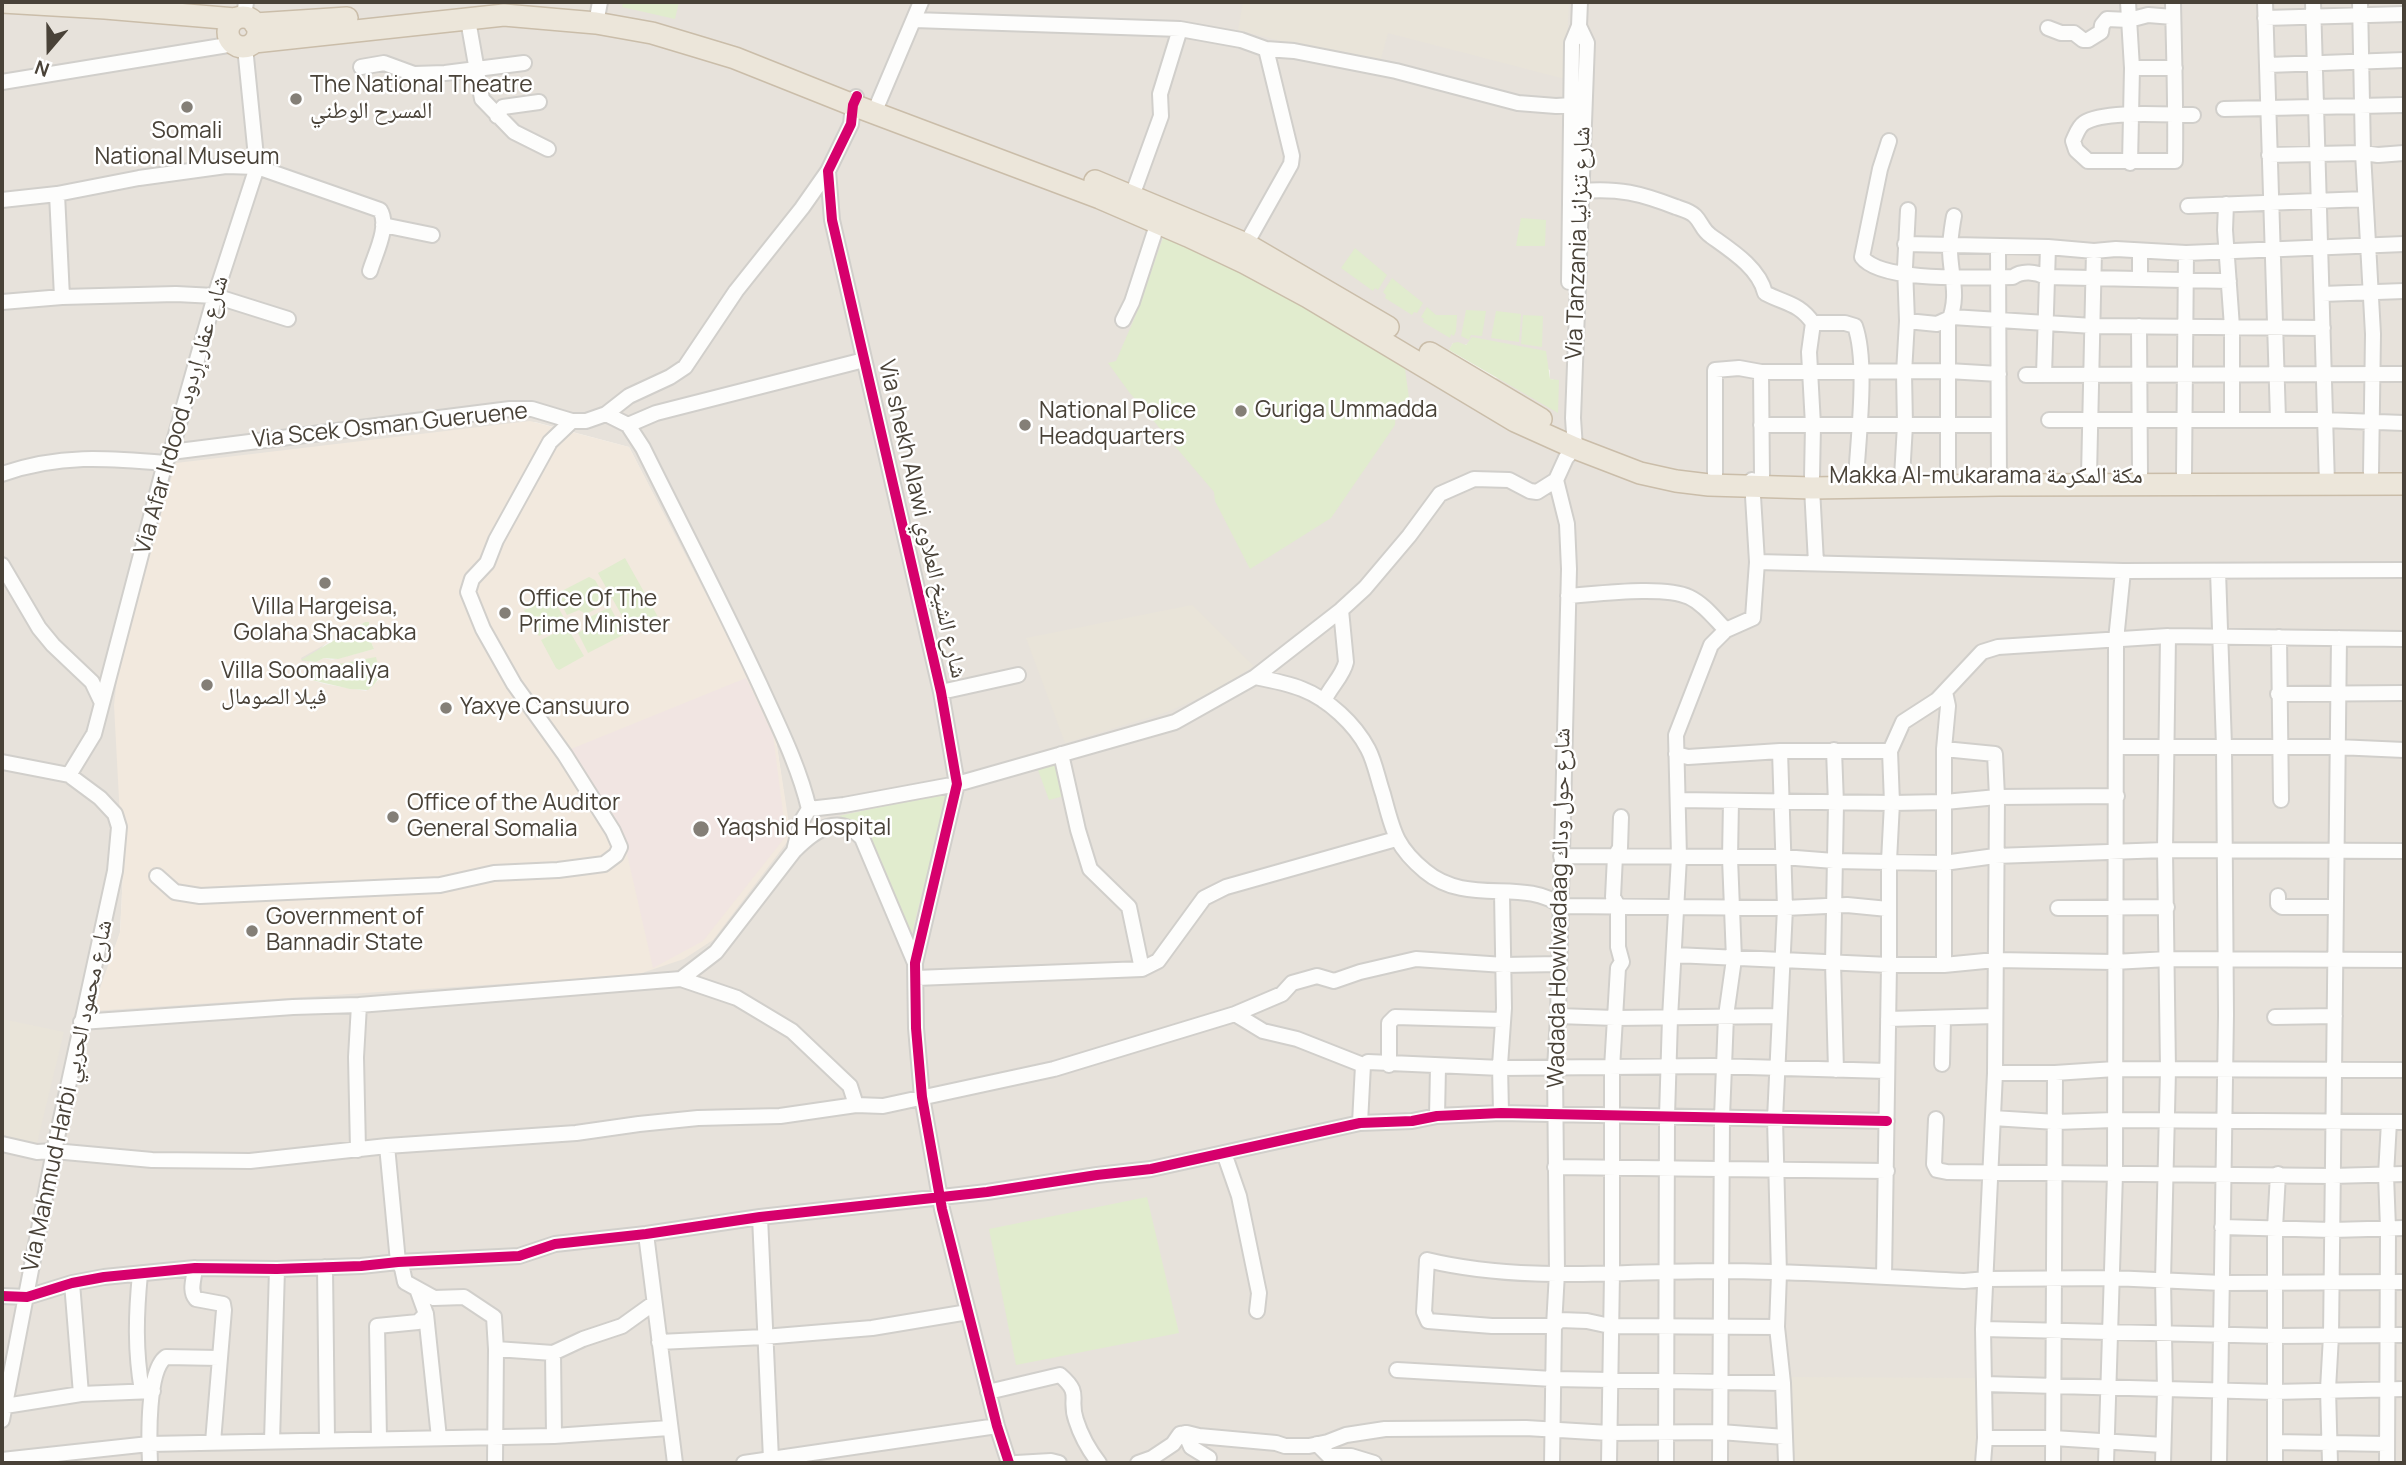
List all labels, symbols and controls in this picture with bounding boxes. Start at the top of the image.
north arrow [14,14,84,84]
text: N [31,54,53,83]
place label: The National Theatre المسرح الوطني [310,72,533,126]
marker: The National Theatre المسرح الوطني [288,91,304,107]
marker: Somali National Museum [179,99,195,115]
place label: Somali National Museum [95,118,279,172]
street label: Via Tanzania شارع تنزانيا [1561,126,1597,360]
street label: Via Afar Irdood شارع عفار إردود [129,273,235,557]
street label: Via shekh Alawi شارع الشيخ العلاوي [872,357,972,681]
place label: Guriga Ummadda [1255,397,1437,425]
street label: Via Scek Osman Gueruene [251,398,529,454]
place label: National Police Headquarters [1039,398,1196,452]
marker: Guriga Ummadda [1233,403,1249,419]
marker: National Police Headquarters [1017,417,1033,433]
street label: Makka Al-mukarama مكة المكرمة [1829,463,2143,491]
marker: Villa Hargeisa, Golaha Shacabka [317,575,333,591]
place label: Office Of The Prime Minister [519,586,670,640]
place label: Villa Hargeisa, Golaha Shacabka [234,594,416,648]
marker: Office Of The Prime Minister [497,605,513,621]
place label: Villa Soomaaliya فيلا الصومال [221,658,390,712]
marker: Villa Soomaaliya فيلا الصومال [199,677,215,693]
place label: Yaxye Cansuuro [460,694,630,722]
marker: Yaxye Cansuuro [438,700,454,716]
street label: Wadada Howlwadaag شارع حول وداك [1543,728,1577,1088]
place label: Office of the Auditor General Somalia [407,790,620,844]
marker: Office of the Auditor General Somalia [385,809,401,825]
place label: Yaqshid Hospital [717,815,891,843]
marker: Yaqshid Hospital [691,819,711,839]
place label: Government of Bannadir State [266,904,424,958]
street label: Via Mahmud Harbi شارع محمود الحربي [17,917,119,1275]
marker: Government of Bannadir State [244,923,260,939]

